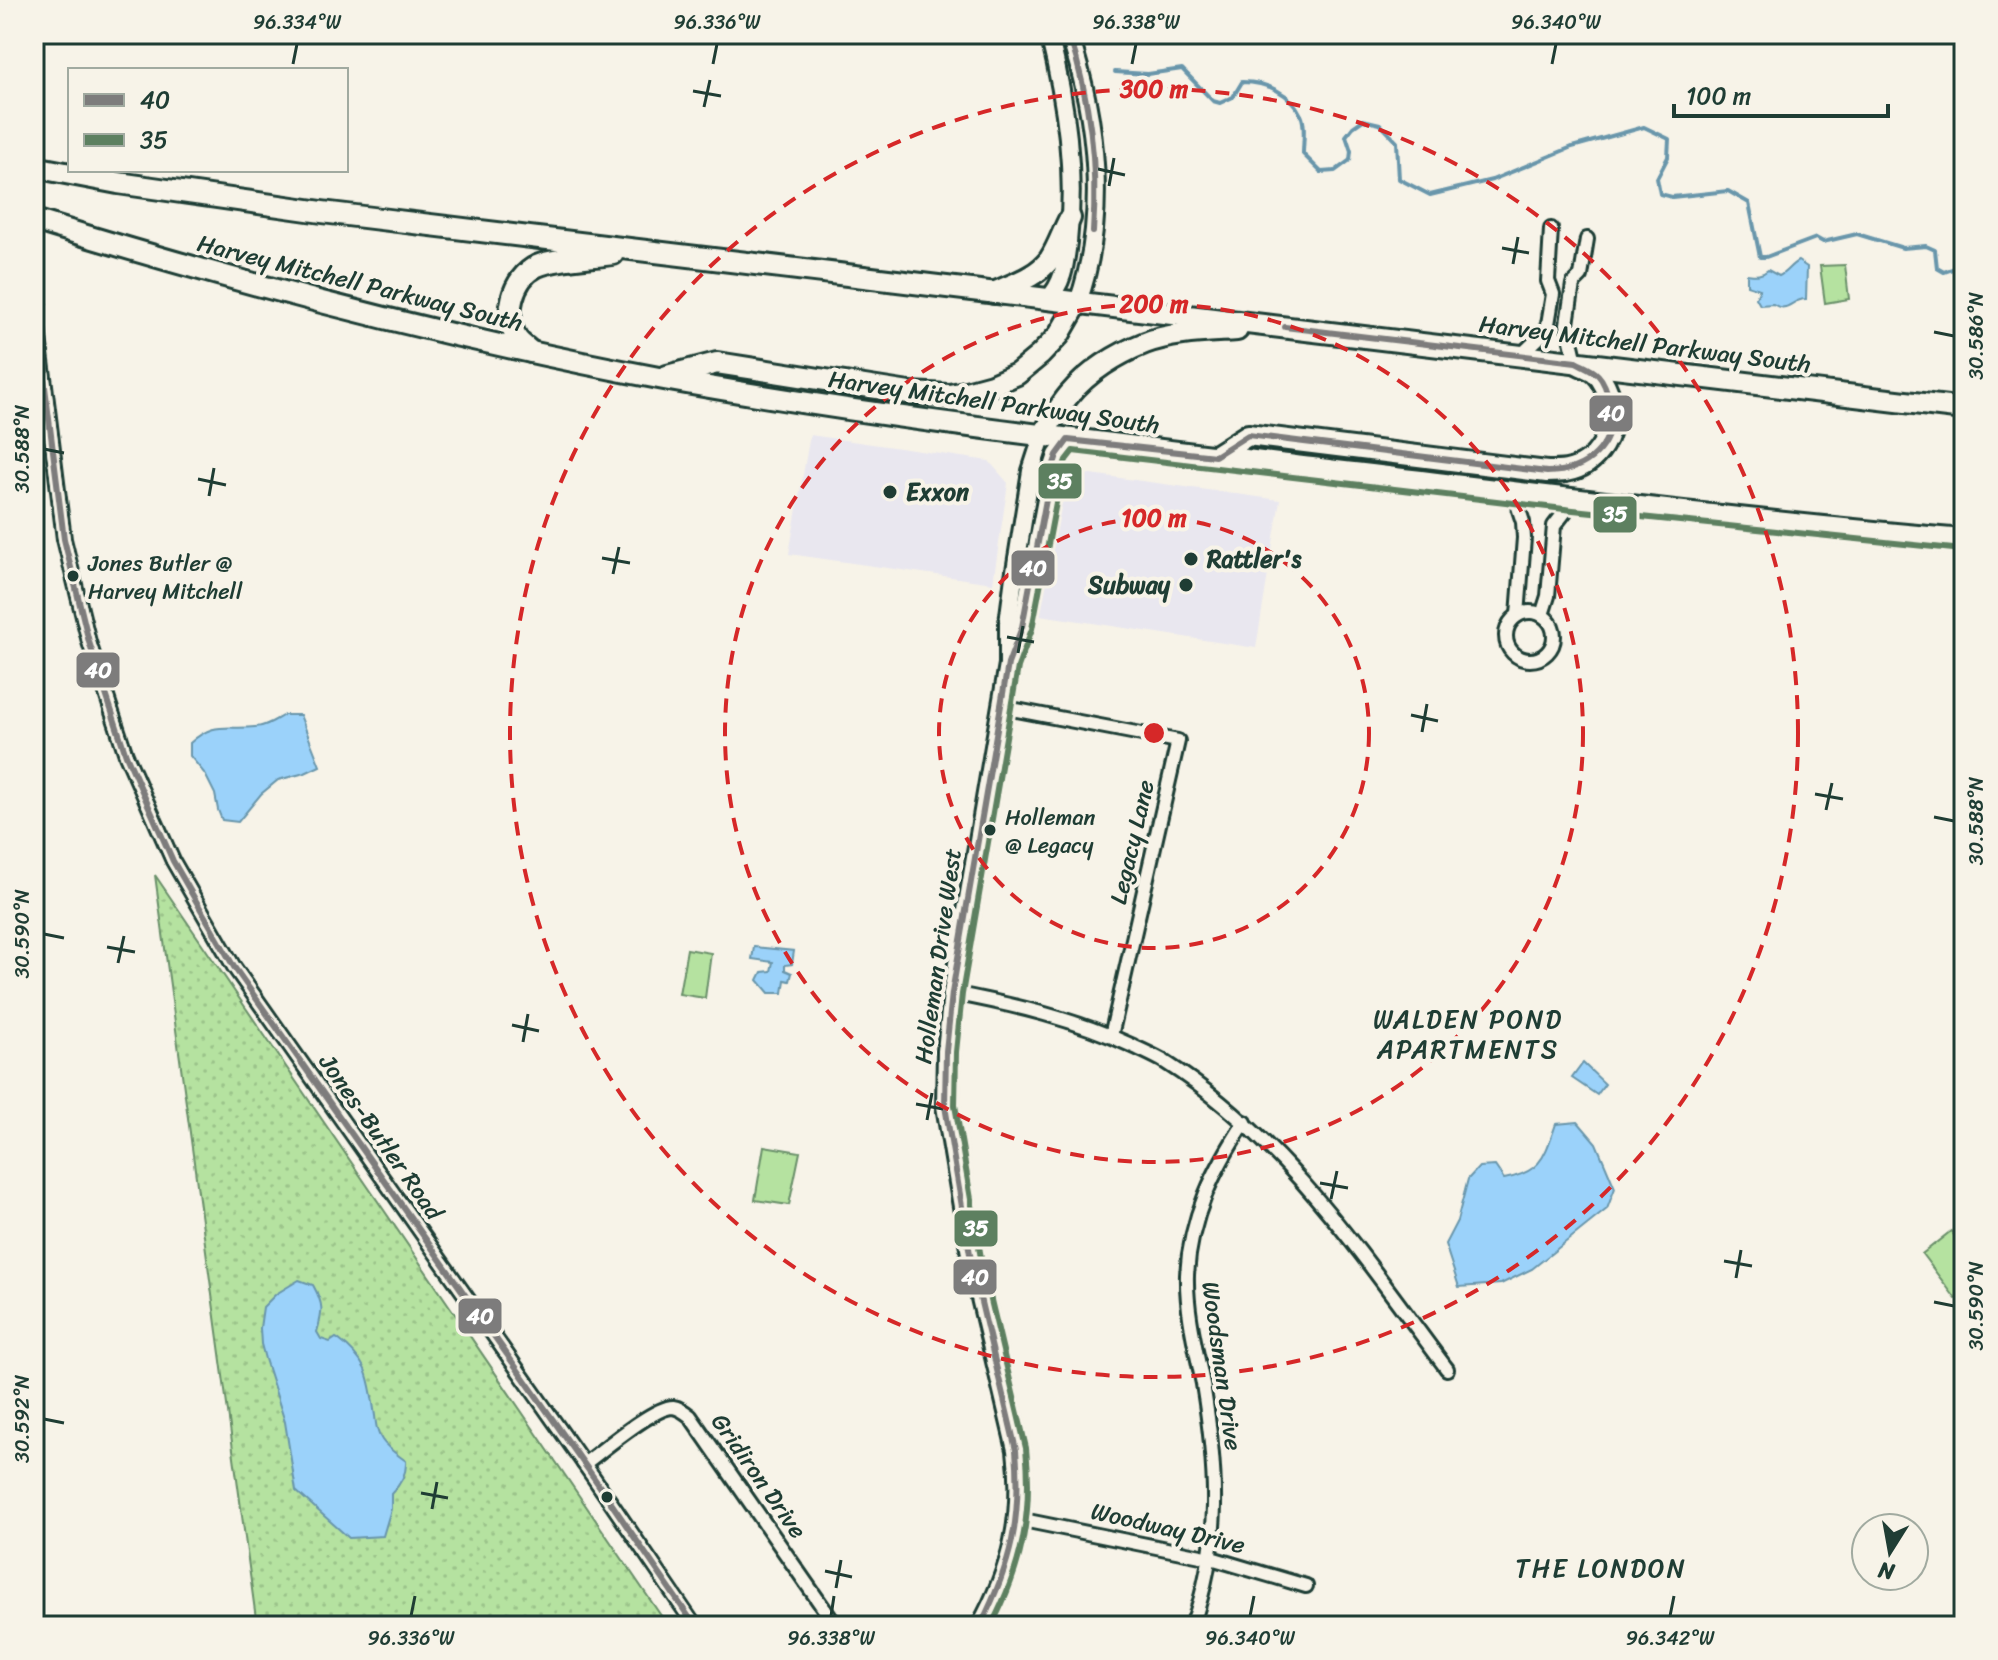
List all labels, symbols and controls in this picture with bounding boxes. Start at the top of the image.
text: 96.334°W [253,5,342,40]
text: 96.336°W [674,5,761,40]
text: 96.338°W [1092,5,1180,40]
text: 96.340°W [1511,5,1601,40]
legend [68,68,348,172]
text: 300 m [1119,68,1189,110]
scale bar [1674,68,1888,118]
text: 100 m [1686,75,1751,117]
text: 40 [140,79,170,121]
text: 35 [140,119,168,161]
street label: Harvey Mitchell Parkway South [193,222,527,344]
text: 200 m [1119,283,1189,325]
text: 30.586°N [1959,292,1994,380]
street label: Harvey Mitchell Parkway South [1477,303,1813,385]
street label: Harvey Mitchell Parkway South [826,358,1162,446]
line badge: 40 [1588,394,1634,433]
text: 40 [1596,394,1625,433]
text: 30.588°N [5,405,40,493]
line badge: 35 [1037,462,1083,500]
text: 35 [1046,462,1073,501]
place label: Exxon [906,471,969,513]
marker: Exxon [881,483,899,501]
line badge: 35 [1592,495,1638,534]
text: 35 [1601,495,1628,534]
text: 100 m [1121,497,1187,539]
place label: Rattler's [1206,538,1302,580]
place label: Jones Butler @ Harvey Mitchell [87,544,243,611]
line badge: 40 [1010,549,1056,587]
text: 40 [1018,549,1047,588]
marker: Rattler's [1182,550,1200,568]
place label: Subway [1087,564,1171,606]
marker: Jones Butler @ Harvey Mitchell [65,568,81,584]
marker: Subway [1177,576,1195,594]
line badge: 40 [75,651,121,689]
text: 40 [83,651,112,690]
centre of rings [1140,719,1168,747]
street label: Legacy Lane [1097,776,1167,908]
text: 30.588°N [1959,777,1994,865]
place label: Holleman @ Legacy [1005,798,1096,865]
marker: Holleman @ Legacy [982,822,998,838]
street label: Holleman Drive West [902,845,974,1067]
text: 30.590°N [5,889,40,979]
district label: WALDEN POND APARTMENTS [1373,996,1563,1072]
street label: Jones-Butler Road [307,1044,455,1230]
line badge: 35 [953,1209,999,1248]
text: 35 [962,1209,989,1248]
line badge: 40 [952,1258,998,1296]
text: 40 [960,1258,989,1297]
text: 30.590°N [1959,1261,1994,1351]
street label: Woodsman Drive [1189,1279,1255,1453]
line badge: 40 [457,1297,503,1335]
text: 40 [465,1297,494,1336]
text: 30.592°N [5,1375,40,1463]
street label: Gridiron Drive [700,1404,818,1548]
unlabelled marker [599,1489,615,1505]
street label: Woodway Drive [1087,1490,1249,1566]
north arrow [1850,1512,1930,1592]
district label: THE LONDON [1515,1545,1687,1591]
text: N [1874,1550,1898,1592]
text: 96.336°W [368,1621,455,1656]
text: 96.338°W [787,1621,875,1656]
text: 96.340°W [1205,1621,1295,1656]
text: 96.342°W [1626,1621,1715,1656]

